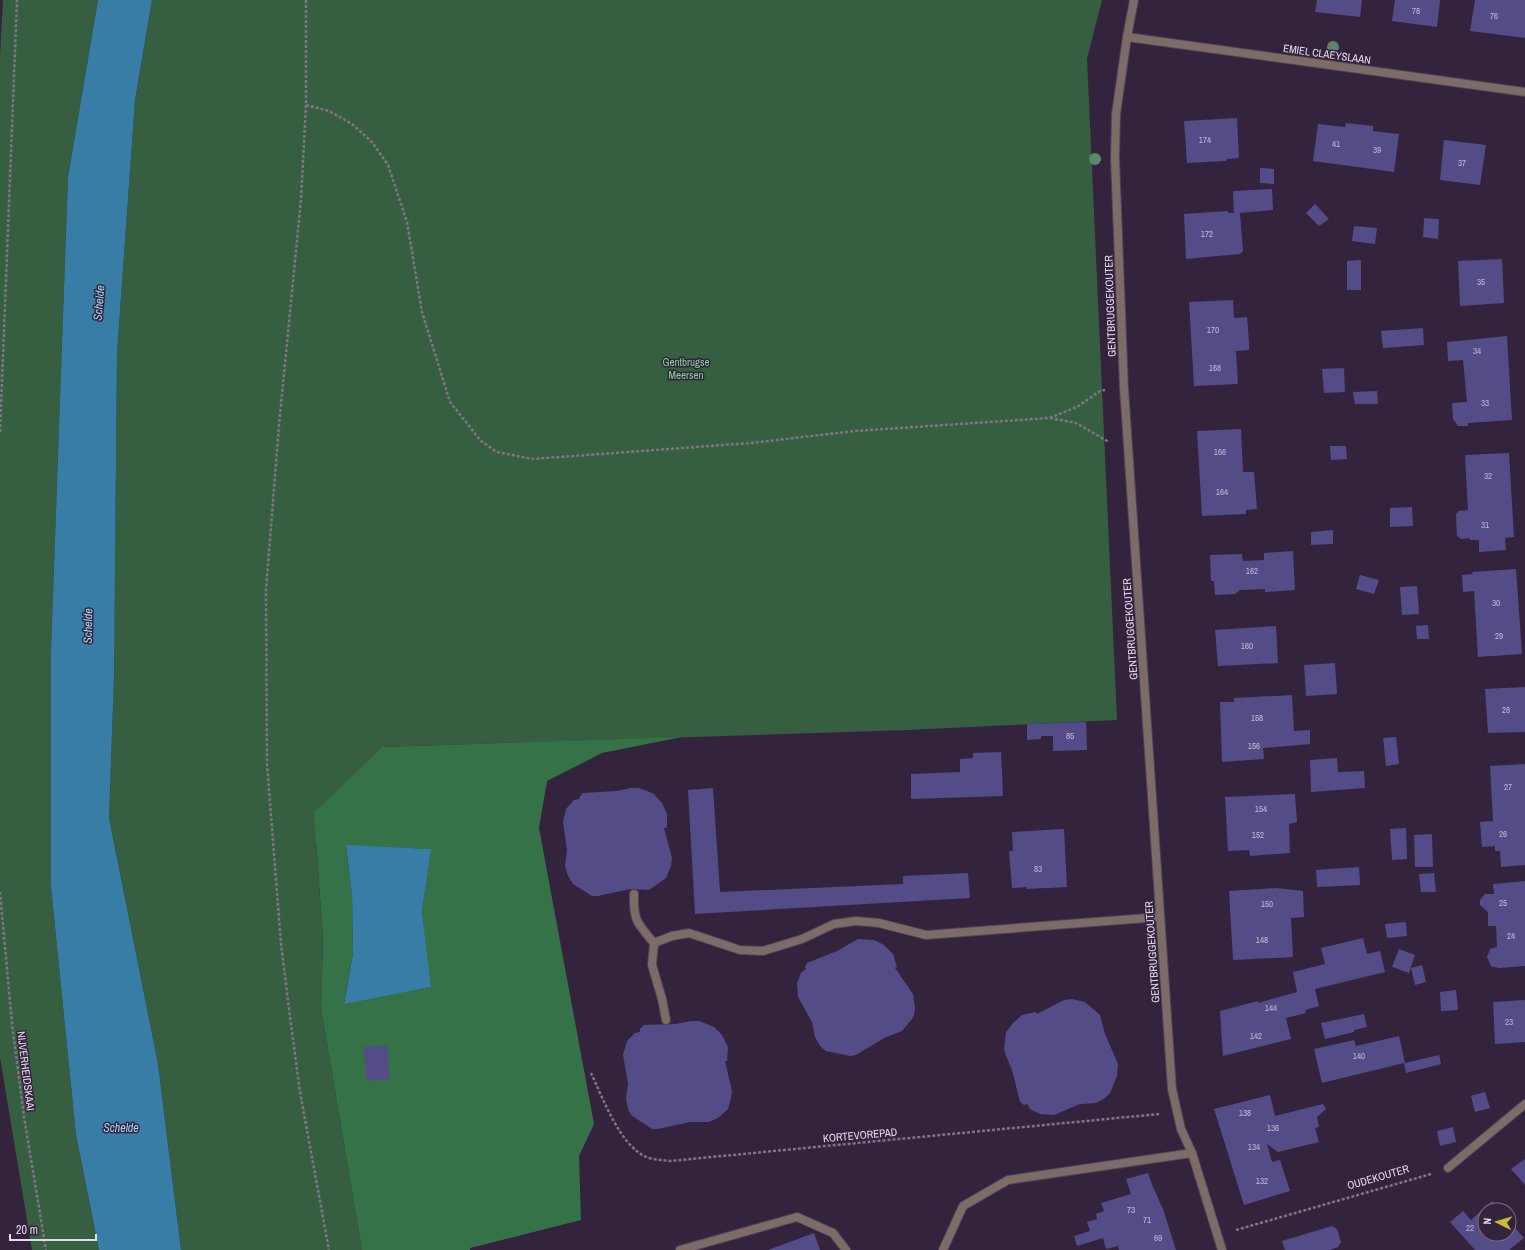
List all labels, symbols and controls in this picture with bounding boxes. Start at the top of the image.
house number: 78 [1412,5,1420,17]
house number: 76 [1490,10,1498,22]
street label: EMIEL CLAEYSLAAN [1282,41,1372,67]
house number: 174 [1199,134,1211,146]
house number: 41 [1332,138,1340,150]
house number: 39 [1373,144,1381,156]
house number: 37 [1458,157,1466,169]
house number: 172 [1201,228,1213,240]
street label: GENTBRUGGEKOUTER [1101,254,1119,357]
house number: 35 [1477,276,1485,288]
water label: Schelde [89,284,109,321]
house number: 170 [1207,324,1219,336]
house number: 34 [1473,345,1481,357]
park label: Gentbrugse Meersen [662,355,710,382]
house number: 168 [1209,362,1221,374]
house number: 33 [1481,397,1489,409]
house number: 166 [1214,446,1226,458]
house number: 32 [1484,470,1492,482]
house number: 164 [1216,486,1228,498]
house number: 31 [1481,519,1489,531]
house number: 162 [1246,565,1258,577]
street label: GENTBRUGGEKOUTER [1119,577,1141,680]
house number: 30 [1492,597,1500,609]
water label: Schelde [80,608,96,644]
house number: 29 [1495,630,1503,642]
house number: 160 [1241,640,1253,652]
house number: 28 [1502,704,1510,716]
house number: 158 [1251,712,1263,724]
house number: 85 [1066,730,1074,742]
house number: 156 [1248,740,1260,752]
house number: 27 [1504,781,1512,793]
house number: 154 [1255,803,1267,815]
house number: 26 [1499,828,1507,840]
house number: 152 [1252,829,1264,841]
house number: 83 [1034,863,1042,875]
house number: 25 [1499,897,1507,909]
house number: 150 [1261,898,1273,910]
street label: GENTBRUGGEKOUTER [1141,900,1163,1003]
house number: 24 [1507,930,1515,942]
house number: 148 [1256,934,1268,946]
house number: 144 [1265,1002,1277,1014]
house number: 23 [1505,1016,1513,1028]
street label: NIJVERHEIDSKAAI [14,1030,38,1112]
house number: 142 [1250,1030,1262,1042]
house number: 140 [1353,1050,1365,1062]
house number: 138 [1239,1107,1251,1119]
water label: Schelde [103,1120,139,1136]
house number: 136 [1267,1122,1279,1134]
street label: KORTEVOREPAD [822,1125,898,1145]
house number: 134 [1248,1141,1260,1153]
street label: OUDEKOUTER [1345,1161,1411,1193]
house number: 132 [1256,1175,1268,1187]
north arrow [1477,1202,1517,1242]
house number: 73 [1127,1204,1135,1216]
house number: 71 [1143,1214,1151,1226]
scale bar [10,1216,96,1242]
text: N [1480,1217,1494,1225]
text: 20 m [16,1222,38,1238]
house number: 22 [1466,1222,1474,1234]
house number: 69 [1154,1232,1162,1244]

